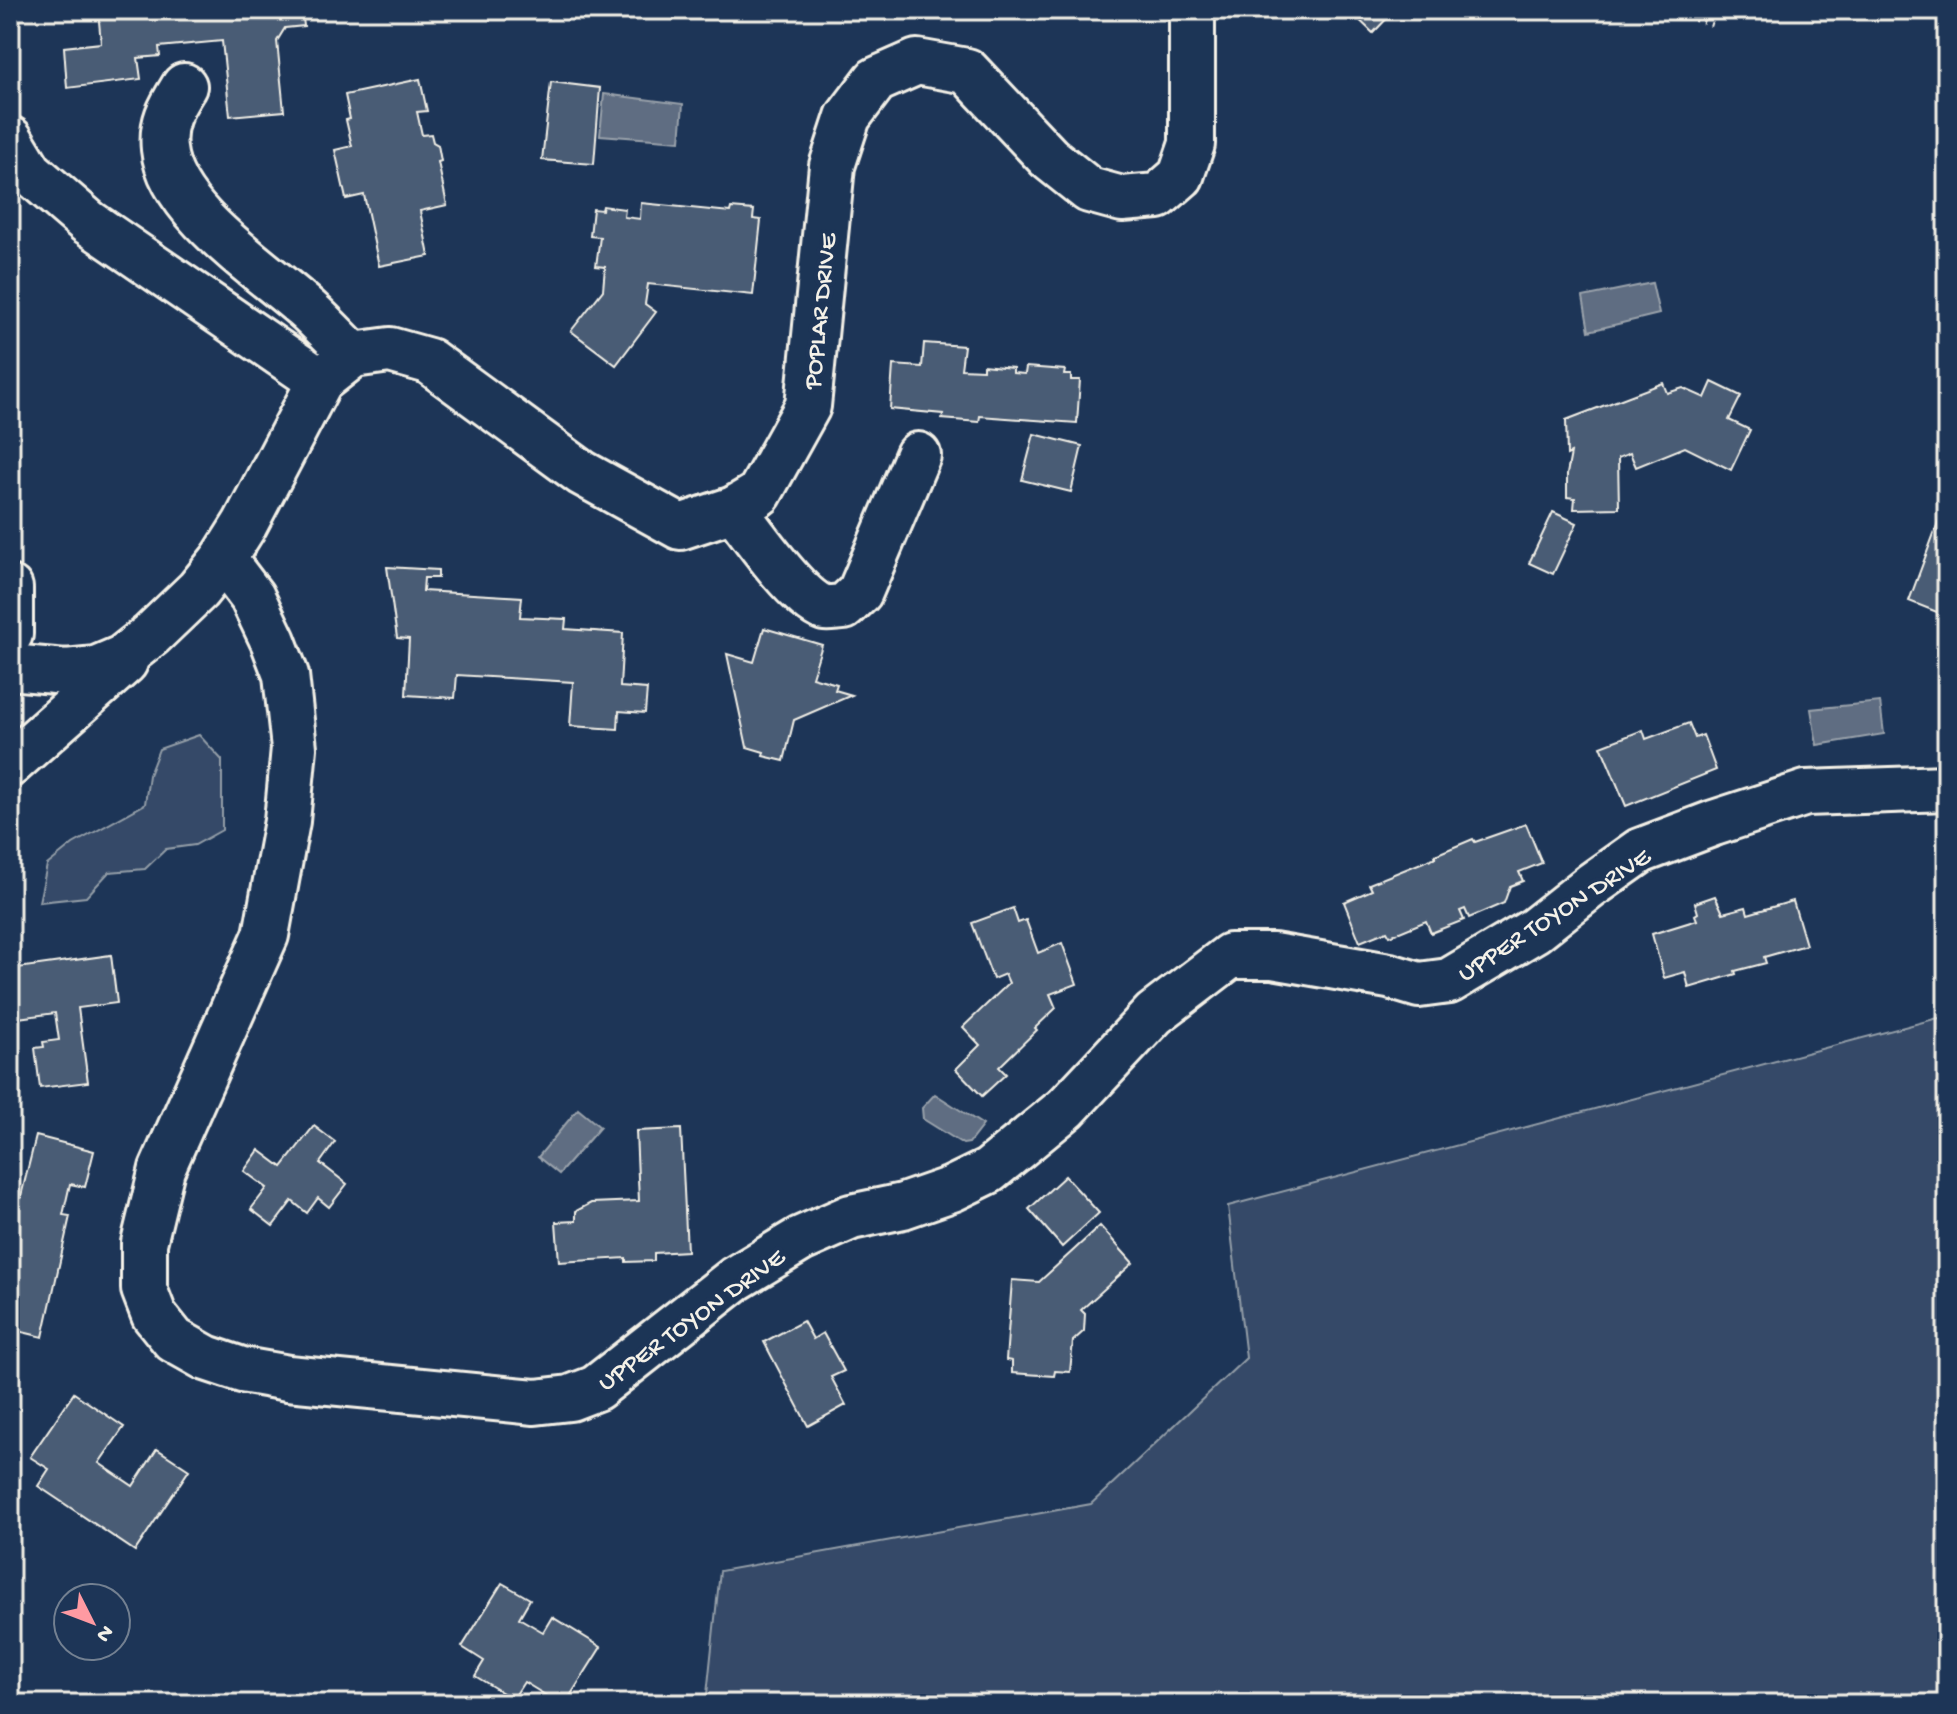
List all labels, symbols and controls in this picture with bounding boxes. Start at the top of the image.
street label: POPLAR DRIVE [799,231,846,392]
street label: UPPER TOYON DRIVE [1453,842,1658,991]
street label: UPPER TOYON DRIVE [593,1243,793,1400]
north arrow [52,1582,132,1662]
text: N [89,1619,118,1647]

